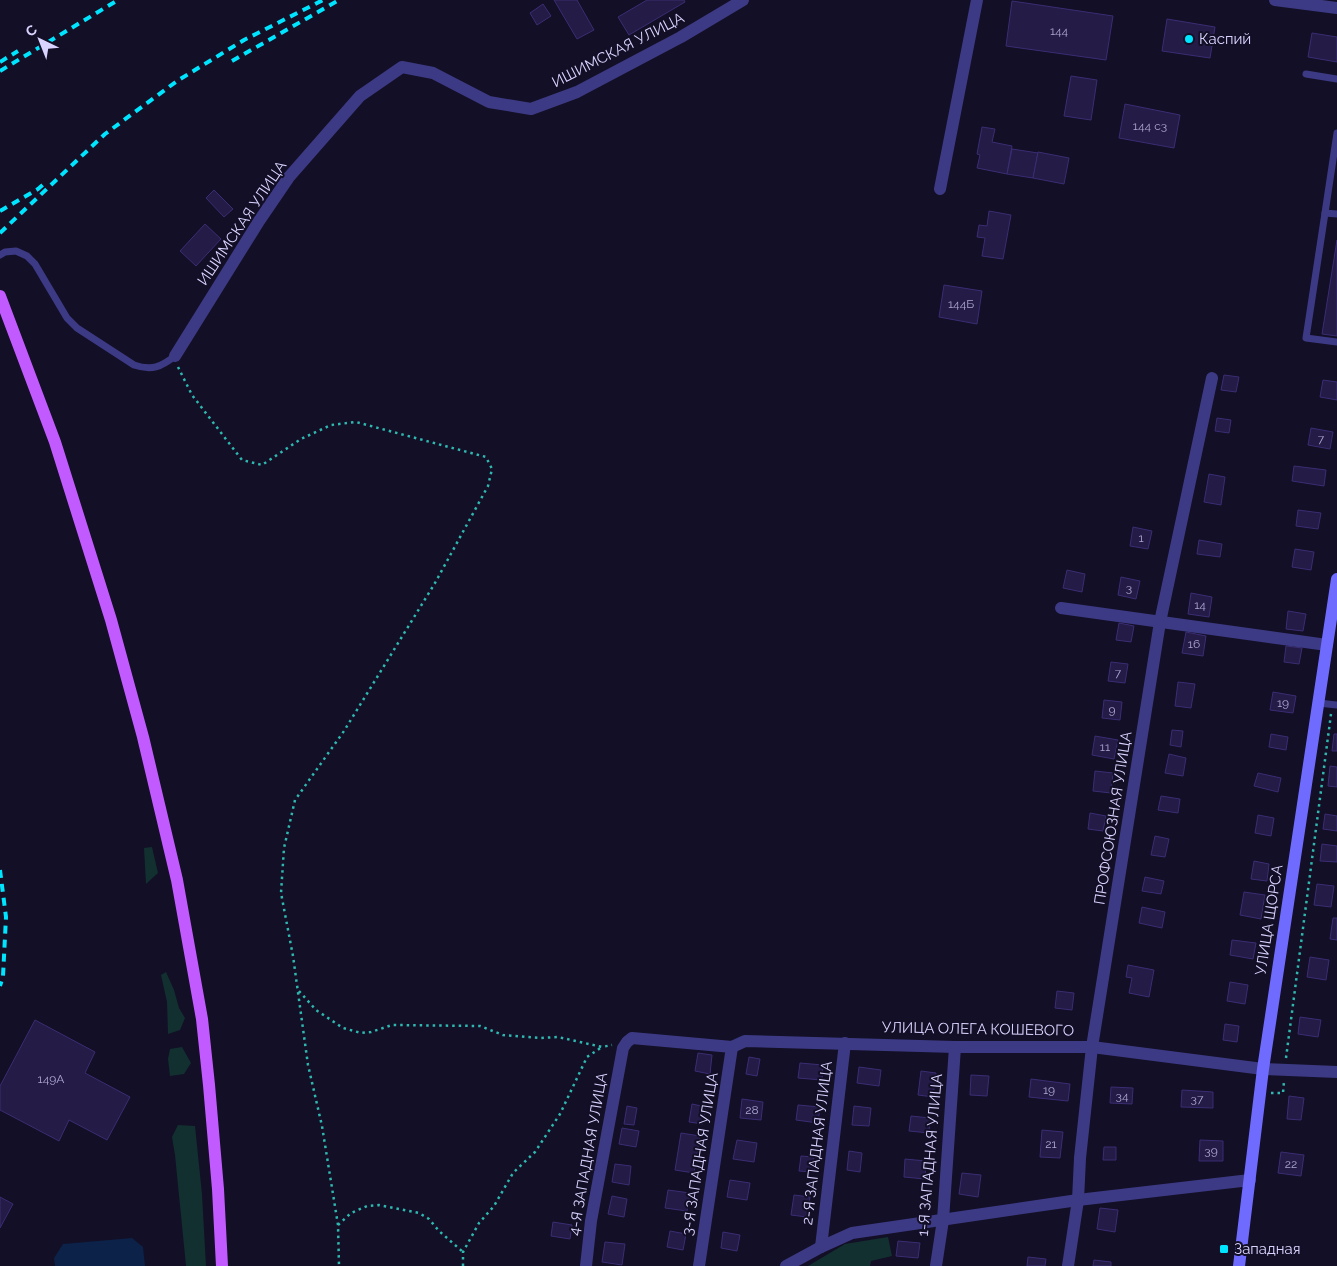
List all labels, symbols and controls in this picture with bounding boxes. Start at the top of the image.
street label: ИШИМСКАЯ УЛИЦА [549,9,687,91]
north arrow [15,15,65,65]
text: С [22,21,40,40]
house number: 144 [1050,24,1069,38]
place label: Каспий [1199,30,1251,48]
marker: Каспий [1183,33,1195,45]
house number: 144 с3 [1133,119,1167,133]
street label: ИШИМСКАЯ УЛИЦА [194,157,290,289]
house number: 144Б [948,297,974,311]
house number: 7 [1318,432,1325,446]
house number: 1 [1138,531,1144,545]
house number: 3 [1126,581,1132,595]
house number: 14 [1194,598,1206,612]
house number: 16 [1188,637,1200,651]
house number: 7 [1115,666,1122,680]
house number: 19 [1277,696,1289,710]
house number: 9 [1108,703,1116,717]
street label: ПРОФСОЮЗНАЯ УЛИЦА [1090,730,1136,906]
house number: 11 [1100,740,1110,754]
street label: УЛИЦА ЩОРСА [1251,863,1287,977]
street label: УЛИЦА ОЛЕГА КОШЕВОГО [882,1018,1074,1040]
street label: 2-Я ЗАПАДНАЯ УЛИЦА [798,1060,836,1226]
street label: 4-Я ЗАПАДНАЯ УЛИЦА [565,1071,611,1237]
street label: 3-Я ЗАПАДНАЯ УЛИЦА [678,1071,722,1237]
house number: 149А [38,1072,64,1086]
street label: 1-Я ЗАПАДНАЯ УЛИЦА [914,1073,946,1237]
house number: 19 [1043,1083,1055,1097]
house number: 34 [1116,1089,1129,1103]
house number: 37 [1191,1092,1204,1106]
house number: 28 [745,1103,759,1117]
house number: 21 [1045,1137,1057,1151]
house number: 39 [1204,1144,1218,1158]
house number: 22 [1285,1157,1297,1171]
place label: Западная [1234,1240,1300,1258]
marker: Западная [1218,1243,1230,1255]

